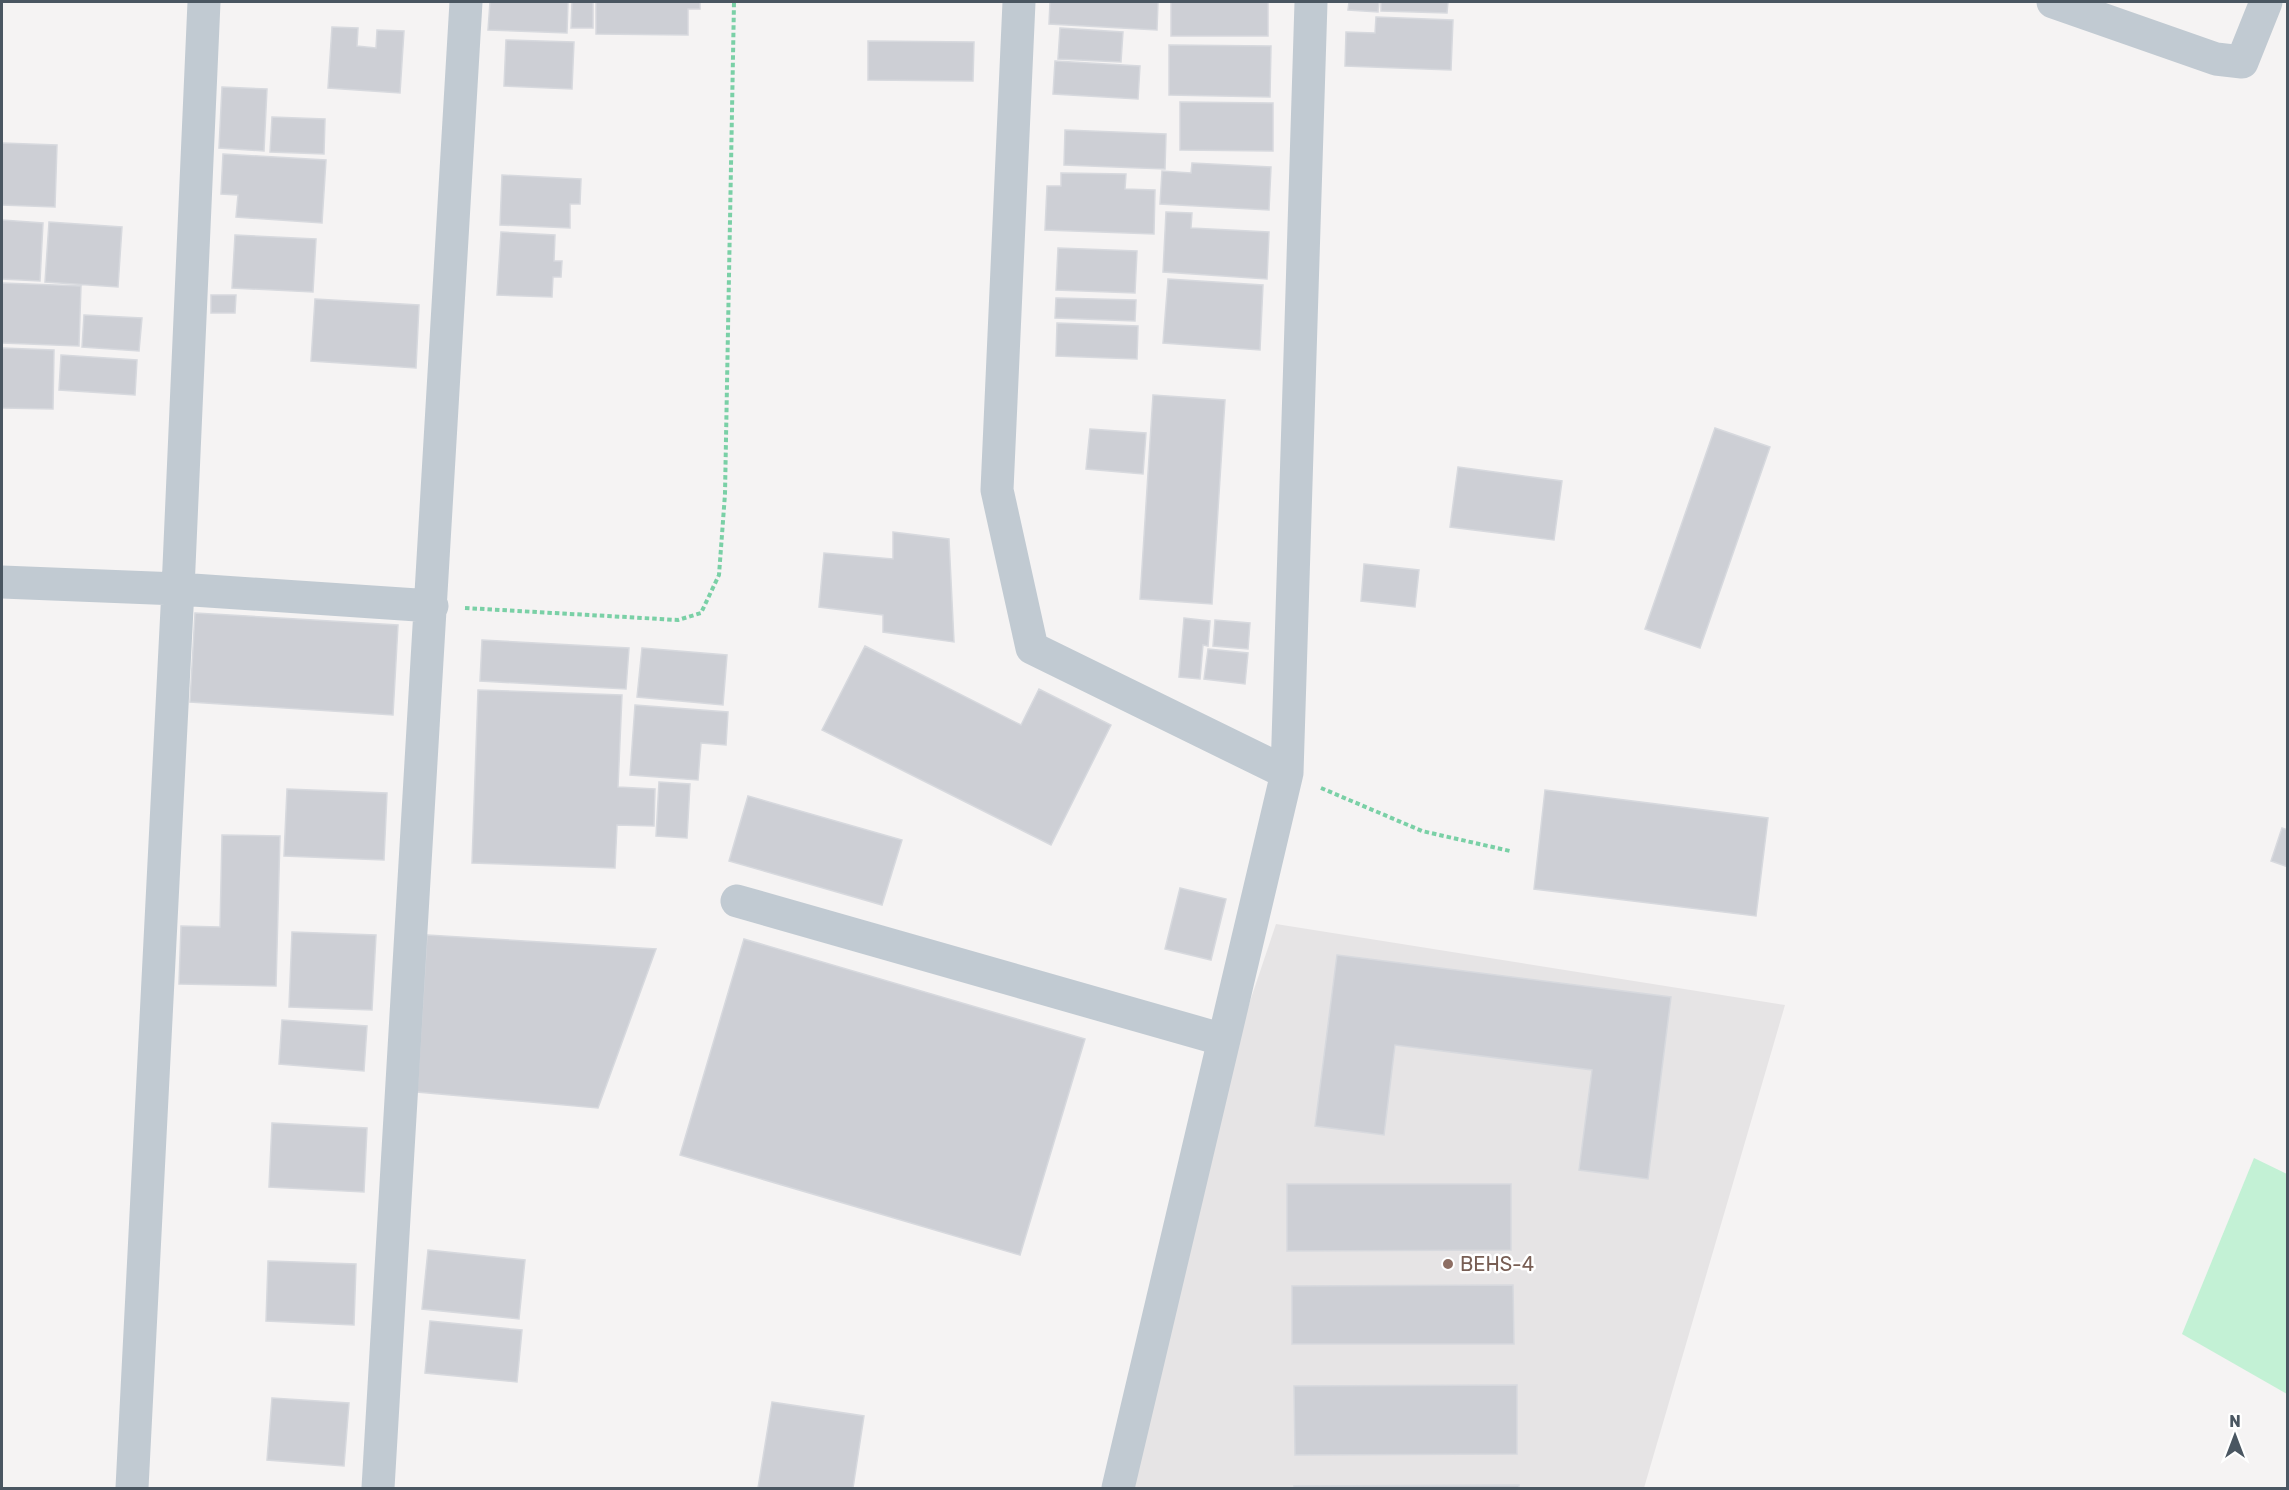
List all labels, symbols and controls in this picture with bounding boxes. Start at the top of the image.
place label: BEHS-4 [1460,1252,1534,1276]
marker: BEHS-4 [1441,1257,1455,1271]
north arrow [2205,1406,2265,1466]
text: N [2229,1412,2241,1431]

